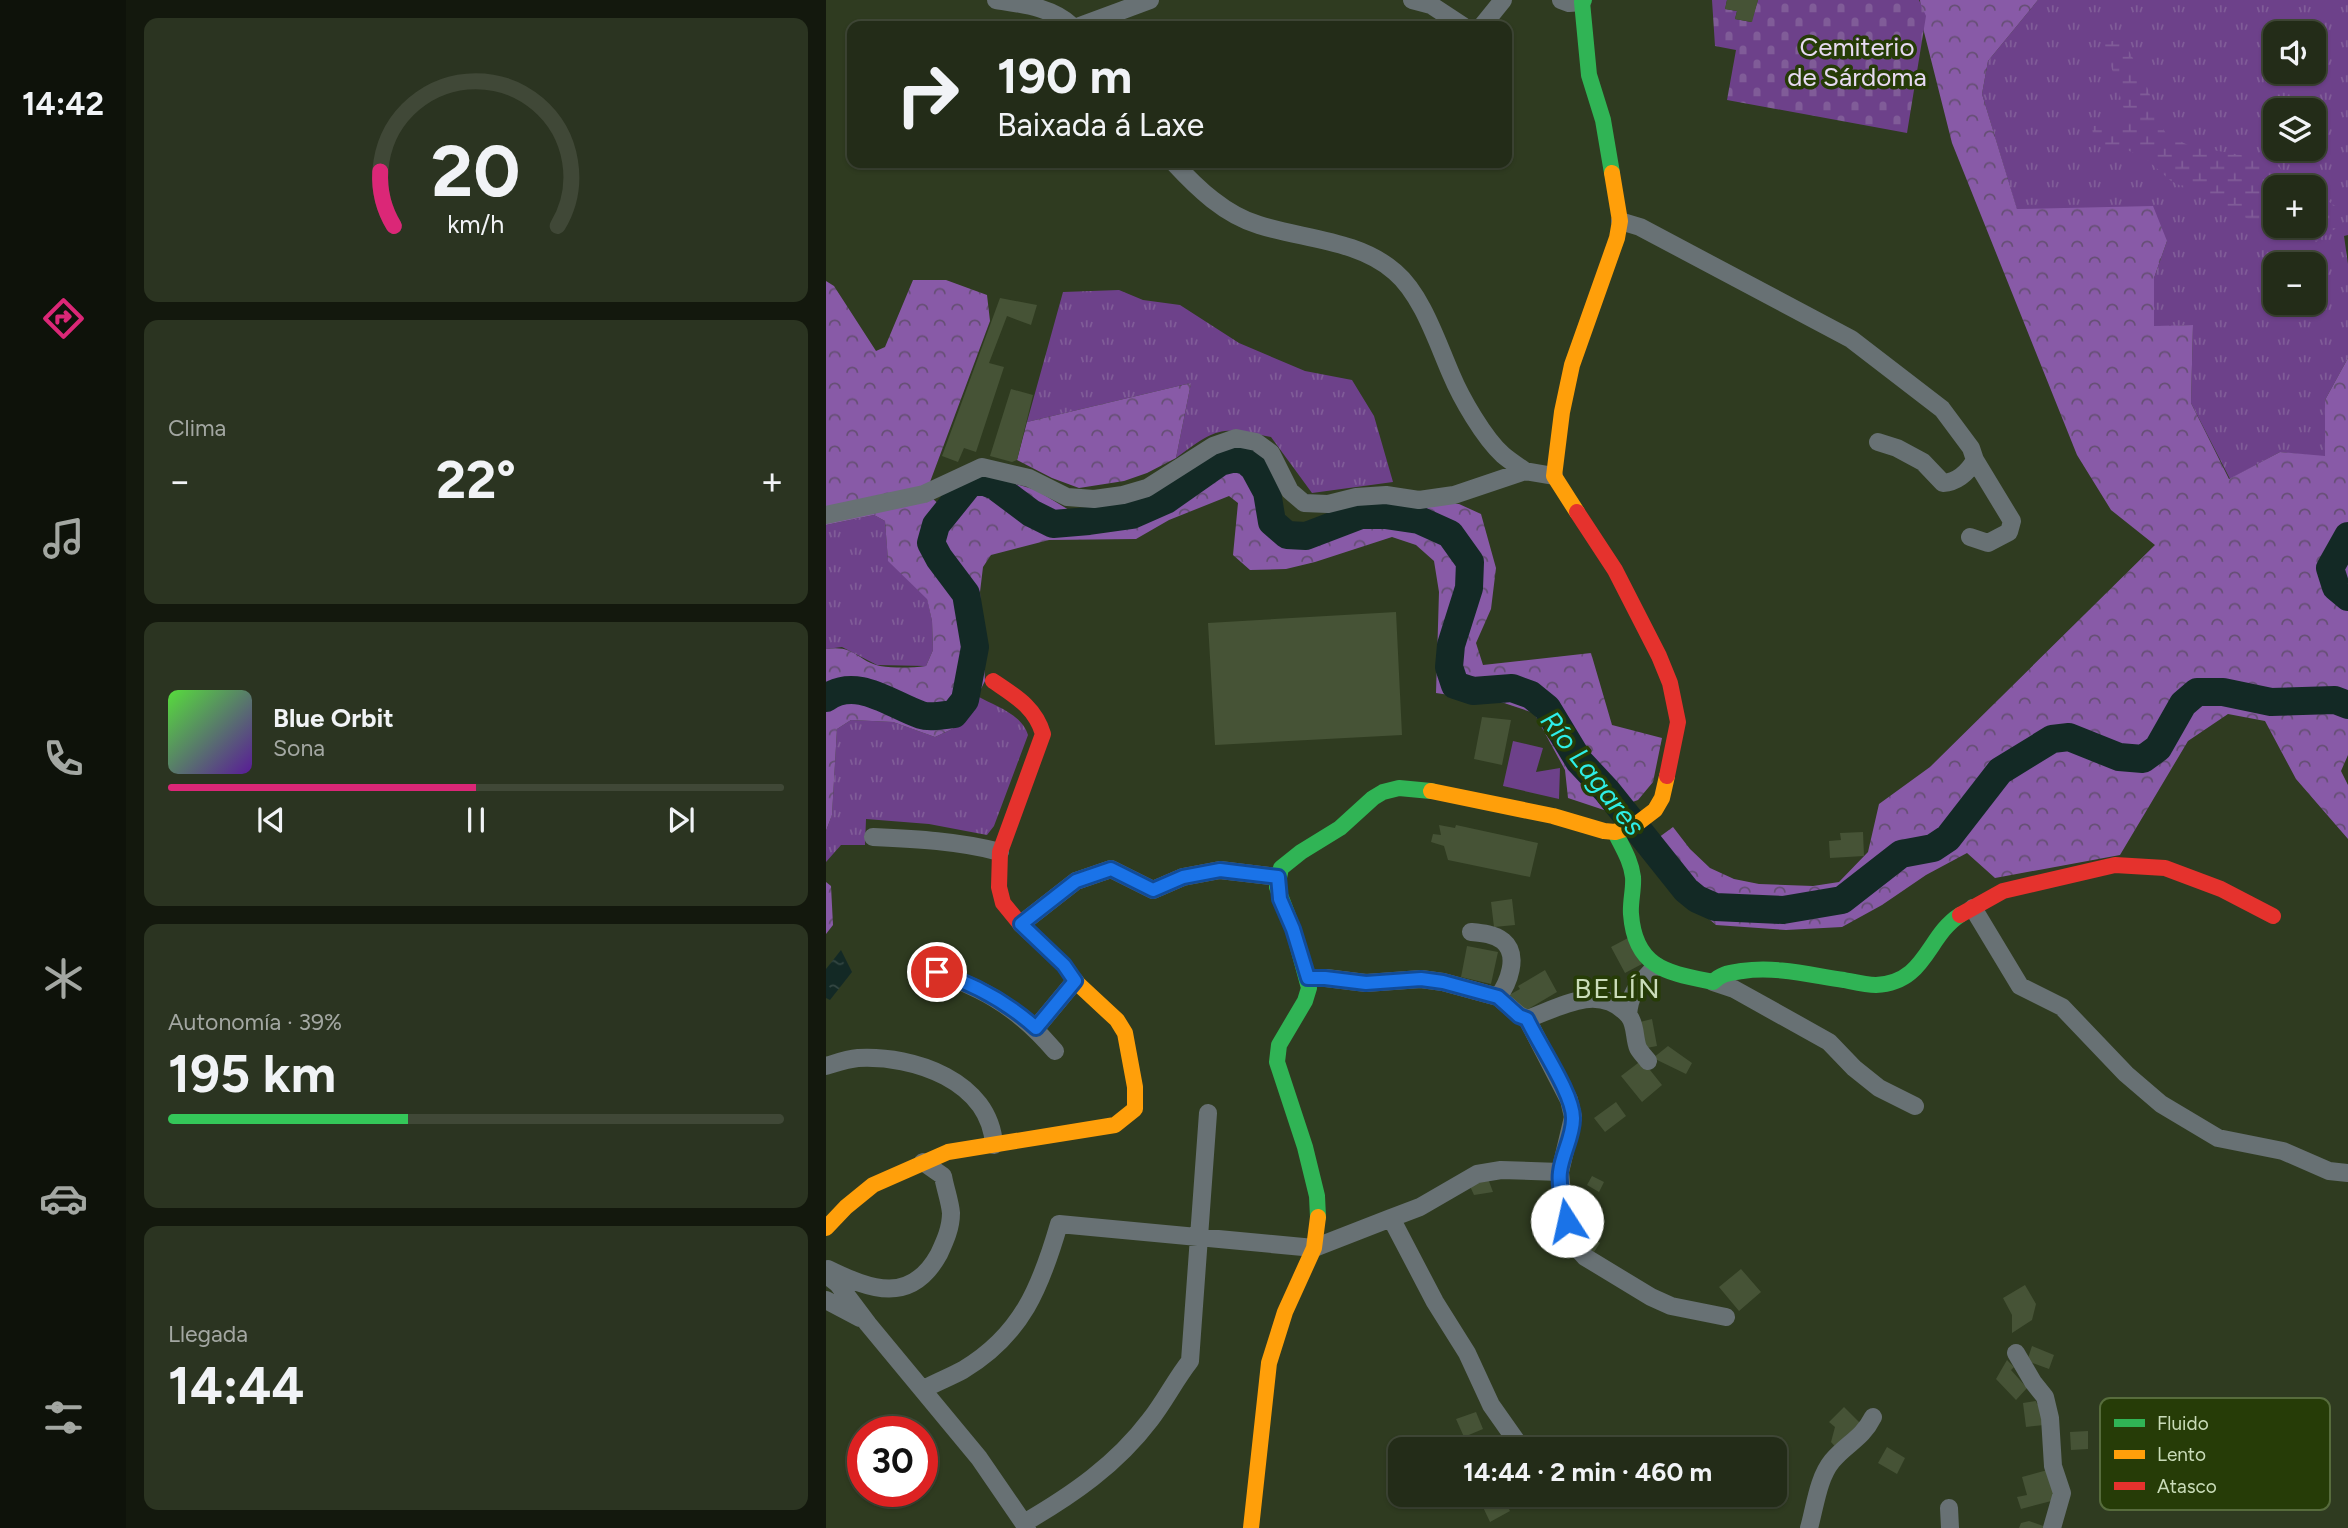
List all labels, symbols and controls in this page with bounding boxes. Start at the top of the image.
map controls [2263,21,2326,315]
button: sound [2263,21,2326,84]
park label: Cemiterio de Sárdoma [1787,31,1927,93]
text: 190 m [997,46,1132,105]
icon: right [882,49,973,140]
text: 14:42 [22,85,104,123]
button: layers [2263,98,2326,161]
text: Baixada á Laxe [997,106,1204,144]
text: 20 [431,127,521,214]
button: + [2263,175,2326,238]
text: km/h [447,209,505,239]
button: − [2263,252,2326,315]
icon: directions [39,294,88,343]
text: Clima [168,414,226,442]
text: 22° [436,449,516,511]
text: − [168,458,192,504]
text: + [760,458,784,504]
icon: music [39,514,88,563]
text: Blue Orbit [273,702,394,734]
water label: Río Lagares [1534,704,1652,842]
icon: phone [39,734,88,783]
text: Sona [273,734,325,762]
icon: previous [252,801,290,839]
icon: pause [457,801,495,839]
icon: next [662,801,700,839]
pin [907,942,967,1002]
icon: arrive [918,953,956,991]
icon: climate [39,954,88,1003]
district label: BELÍN [1574,971,1662,1005]
text: Autonomía · 39% [168,1008,342,1036]
text: 195 km [168,1043,336,1105]
icon: car [39,1174,88,1223]
position arrow [1530,1184,1604,1258]
text: Llegada [168,1320,248,1348]
text: 14:44 [168,1355,304,1417]
icon: filters [39,1393,88,1442]
legend [2100,1398,2330,1510]
text: Fluido [2157,1412,2209,1435]
speed limit sign: 30 [847,1416,938,1507]
text: Lento [2157,1443,2206,1466]
text: 14:44 · 2 min · 460 m [1463,1456,1712,1488]
text: Atasco [2157,1475,2217,1498]

